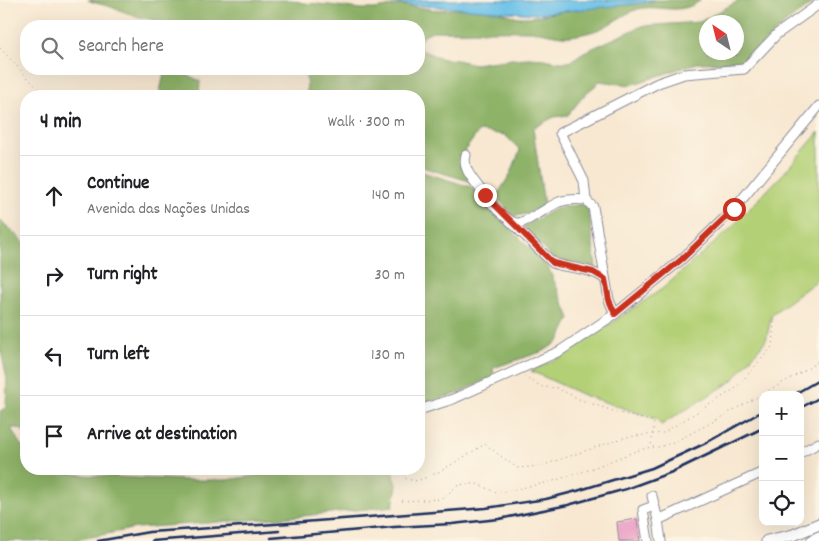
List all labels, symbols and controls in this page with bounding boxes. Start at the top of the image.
north arrow [699,15,744,60]
search box [20,20,425,75]
icon: search [38,34,66,62]
text: Search here [78,34,164,61]
text: 4 min [40,108,82,138]
text: Walk · 300 m [328,111,405,134]
text: Continue [87,171,149,198]
icon: ahead [40,182,68,210]
text: 140 m [371,184,405,207]
route end [474,184,497,207]
text: Avenida das Nações Unidas [87,198,250,221]
route start [723,198,746,221]
icon: right [40,262,68,290]
text: Turn right [87,262,158,289]
text: 30 m [375,264,405,287]
icon: left [40,342,68,370]
text: Turn left [87,342,150,369]
text: 130 m [371,344,405,367]
map controls [759,391,804,526]
button: + [759,391,804,436]
icon: arrive [40,422,68,450]
text: Arrive at destination [87,422,237,449]
button: − [759,436,804,481]
button: locate [759,481,804,526]

